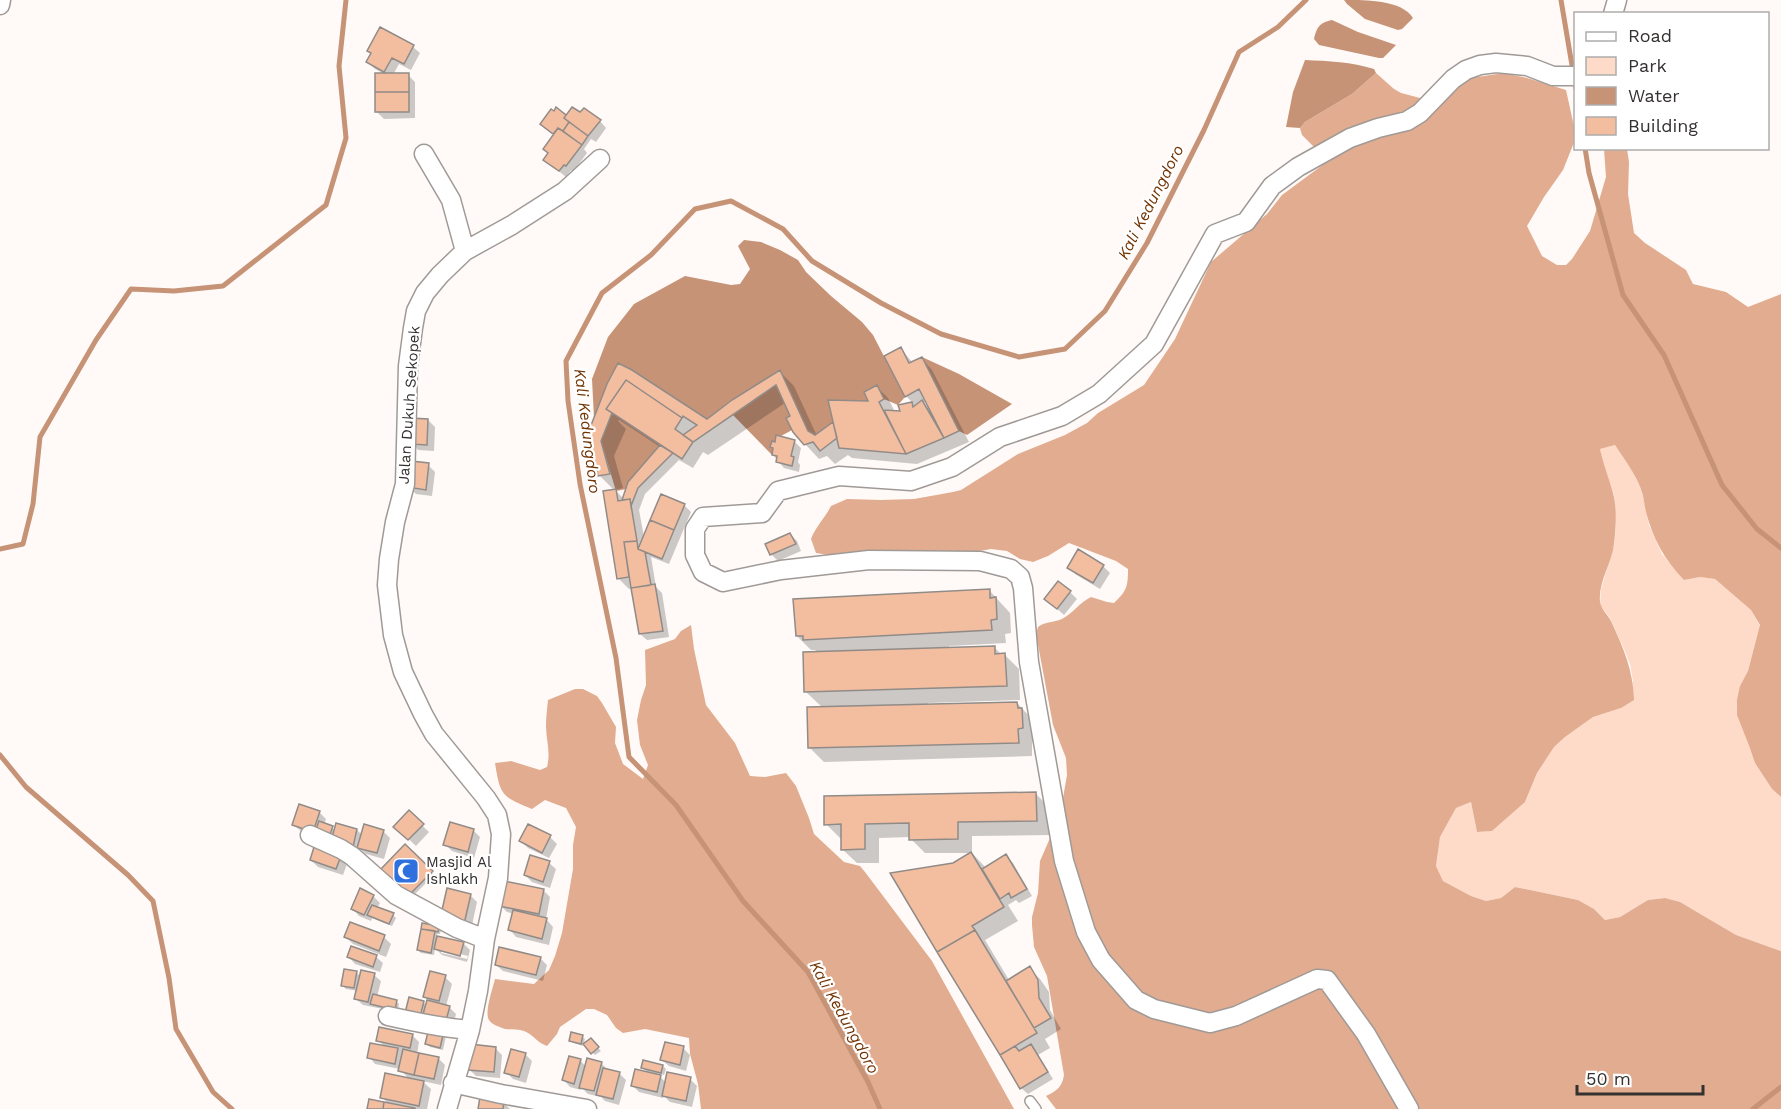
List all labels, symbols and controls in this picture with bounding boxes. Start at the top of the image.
legend [1574,12,1769,150]
text: Road [1628,25,1672,46]
text: Park [1628,55,1667,76]
text: Water [1628,85,1680,106]
text: Building [1628,115,1698,136]
water label: Kali Kedungdoro [1113,142,1188,263]
street label: Jalan Dukuh Sekopek [394,325,424,485]
water label: Kali Kedungdoro [570,367,605,495]
place label: Masjid Al Ishlakh [426,853,492,888]
mosque icon: Masjid Al Ishlakh [391,856,421,886]
water label: Kali Kedungdoro [806,958,883,1077]
scale bar [1577,1058,1703,1096]
text: 50 m [1586,1068,1631,1089]

